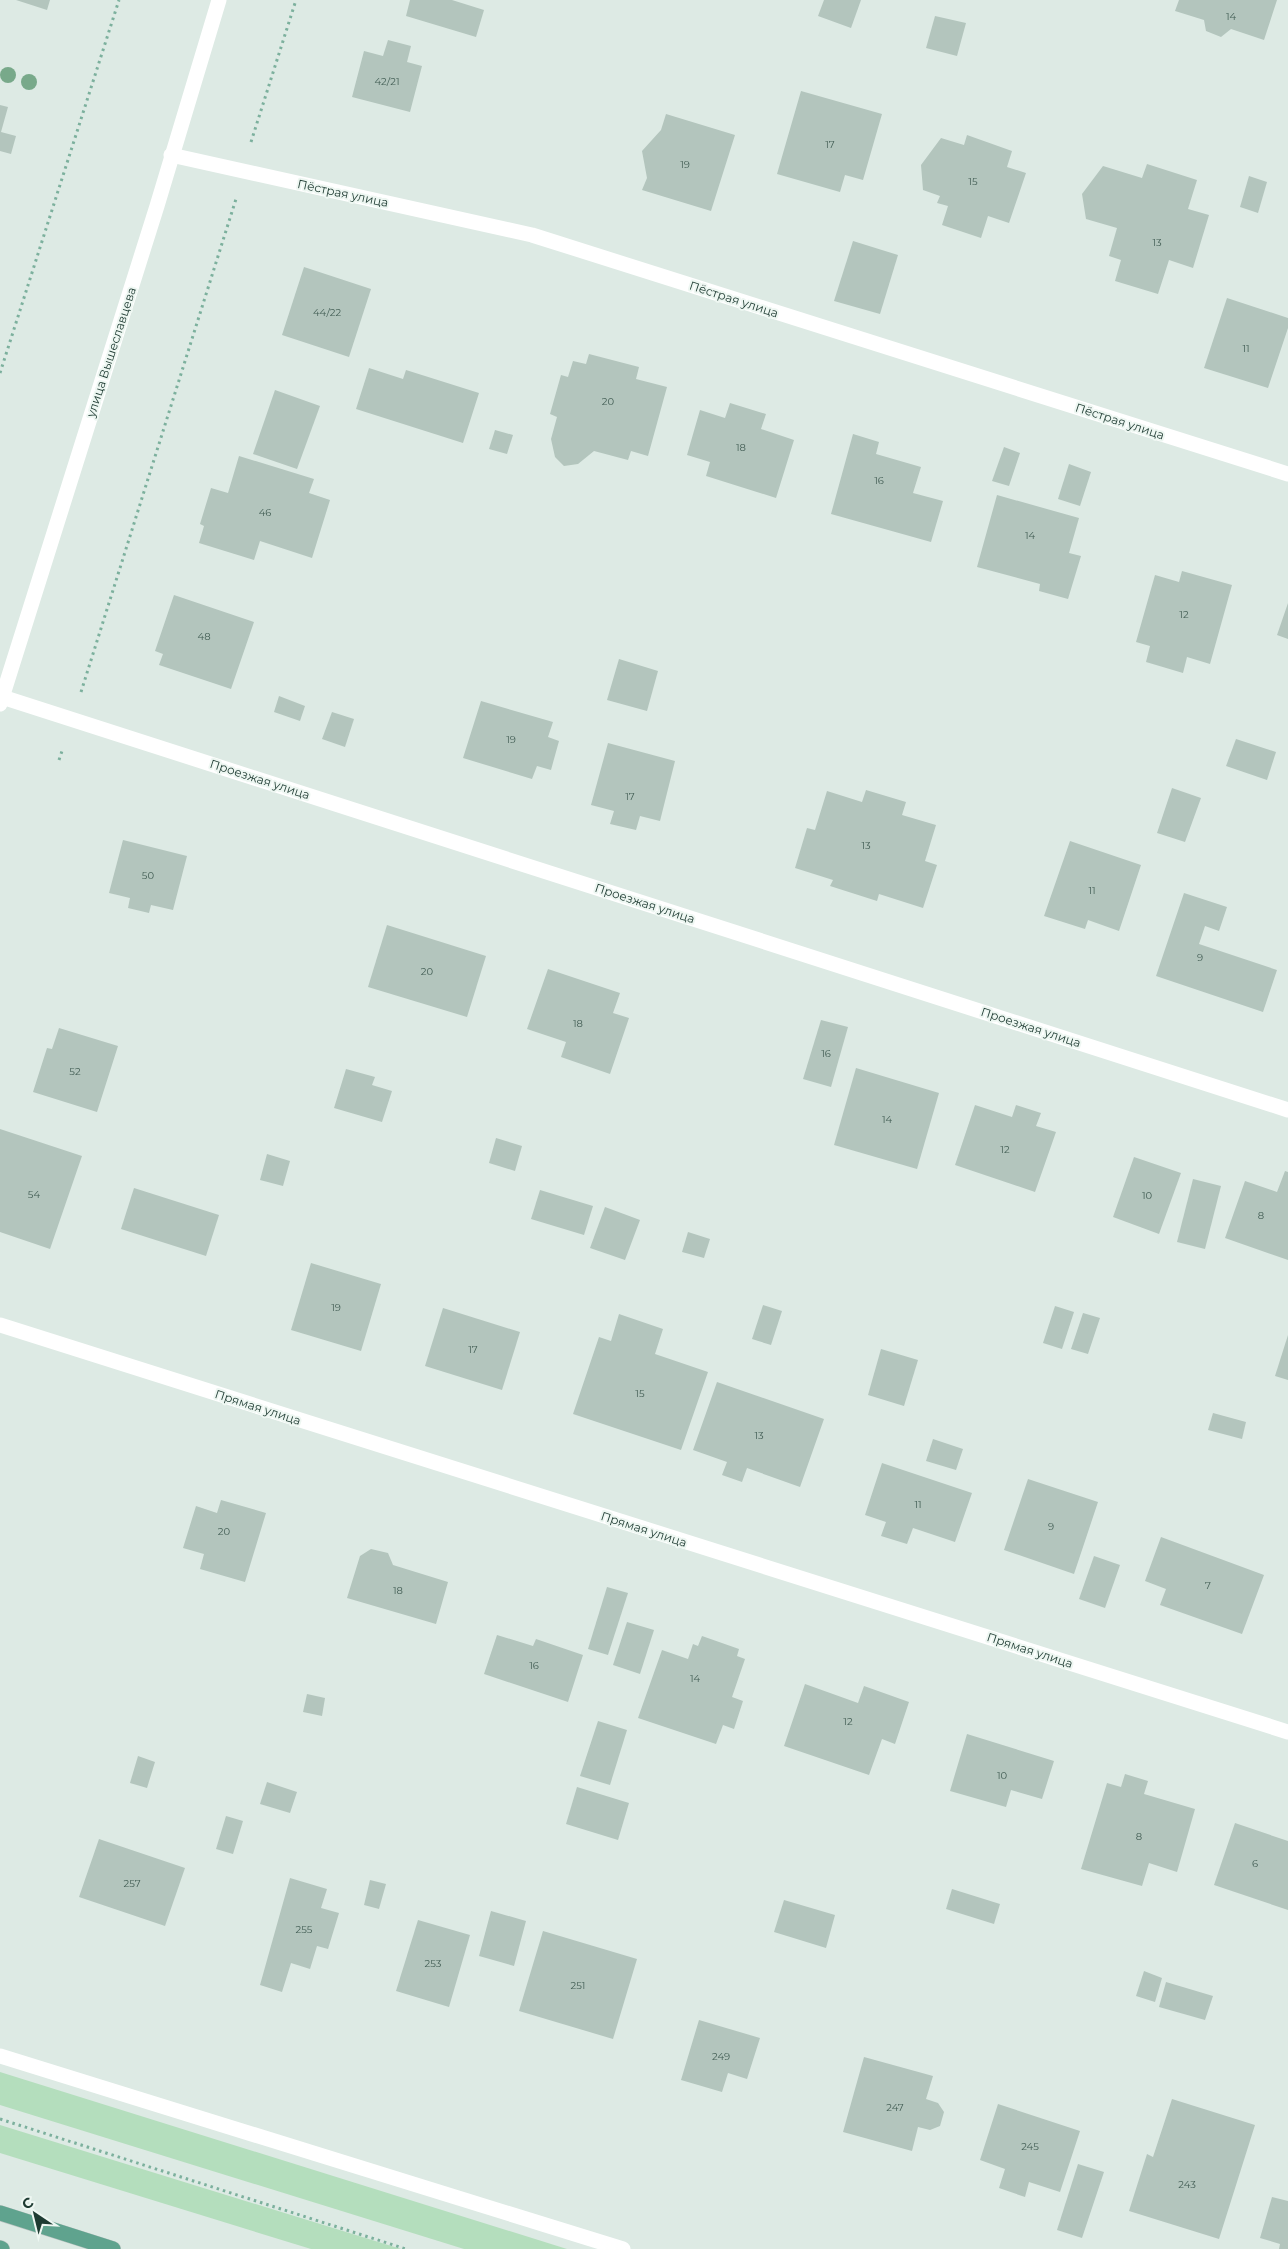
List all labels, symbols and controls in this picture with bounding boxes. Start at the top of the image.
house number: 14 [1226,10,1236,23]
house number: 42/21 [374,75,400,88]
house number: 17 [825,138,835,151]
house number: 19 [680,158,690,171]
house number: 15 [968,175,978,188]
street label: Пёстрая улица [296,176,390,210]
house number: 13 [1152,236,1162,249]
street label: Пёстрая улица [688,278,780,320]
street label: улица Вышеславцева [83,285,139,420]
house number: 44/22 [313,306,341,319]
house number: 11 [1242,342,1250,355]
house number: 20 [602,395,615,408]
street label: Пёстрая улица [1074,400,1166,442]
house number: 18 [736,441,746,454]
house number: 16 [874,474,884,487]
house number: 46 [259,506,271,519]
house number: 14 [1025,529,1035,542]
house number: 12 [1179,608,1189,621]
house number: 48 [197,630,211,643]
house number: 19 [506,733,516,746]
street label: Проезжая улица [208,756,312,802]
house number: 17 [625,790,635,803]
house number: 13 [861,839,871,852]
house number: 50 [142,869,155,882]
street label: Проезжая улица [593,880,697,926]
house number: 11 [1088,884,1096,897]
house number: 9 [1197,951,1203,964]
house number: 20 [421,965,434,978]
street label: Проезжая улица [979,1004,1083,1050]
house number: 18 [573,1017,583,1030]
house number: 16 [821,1047,831,1060]
house number: 52 [69,1065,81,1078]
house number: 14 [882,1113,892,1126]
house number: 12 [1000,1143,1010,1156]
house number: 54 [28,1188,41,1201]
house number: 10 [1142,1189,1152,1202]
house number: 8 [1258,1209,1264,1222]
house number: 19 [331,1301,341,1314]
house number: 17 [468,1343,478,1356]
street label: Прямая улица [213,1386,303,1428]
house number: 15 [635,1387,645,1400]
house number: 13 [754,1429,764,1442]
house number: 11 [914,1498,922,1511]
street label: Прямая улица [599,1508,689,1550]
house number: 9 [1048,1520,1054,1533]
house number: 20 [218,1525,231,1538]
house number: 7 [1205,1579,1211,1592]
house number: 18 [393,1584,403,1597]
street label: Прямая улица [985,1629,1075,1671]
house number: 16 [529,1659,539,1672]
house number: 14 [690,1672,700,1685]
house number: 12 [843,1715,853,1728]
house number: 10 [997,1769,1007,1782]
house number: 8 [1136,1830,1142,1843]
house number: 6 [1252,1857,1258,1870]
house number: 257 [123,1877,141,1890]
house number: 255 [296,1923,313,1936]
house number: 253 [425,1957,442,1970]
house number: 251 [571,1979,585,1992]
house number: 249 [712,2050,730,2063]
house number: 247 [886,2101,904,2114]
house number: 245 [1021,2140,1039,2153]
house number: 243 [1178,2178,1196,2191]
north arrow [10,2189,60,2239]
text: С [18,2193,37,2214]

